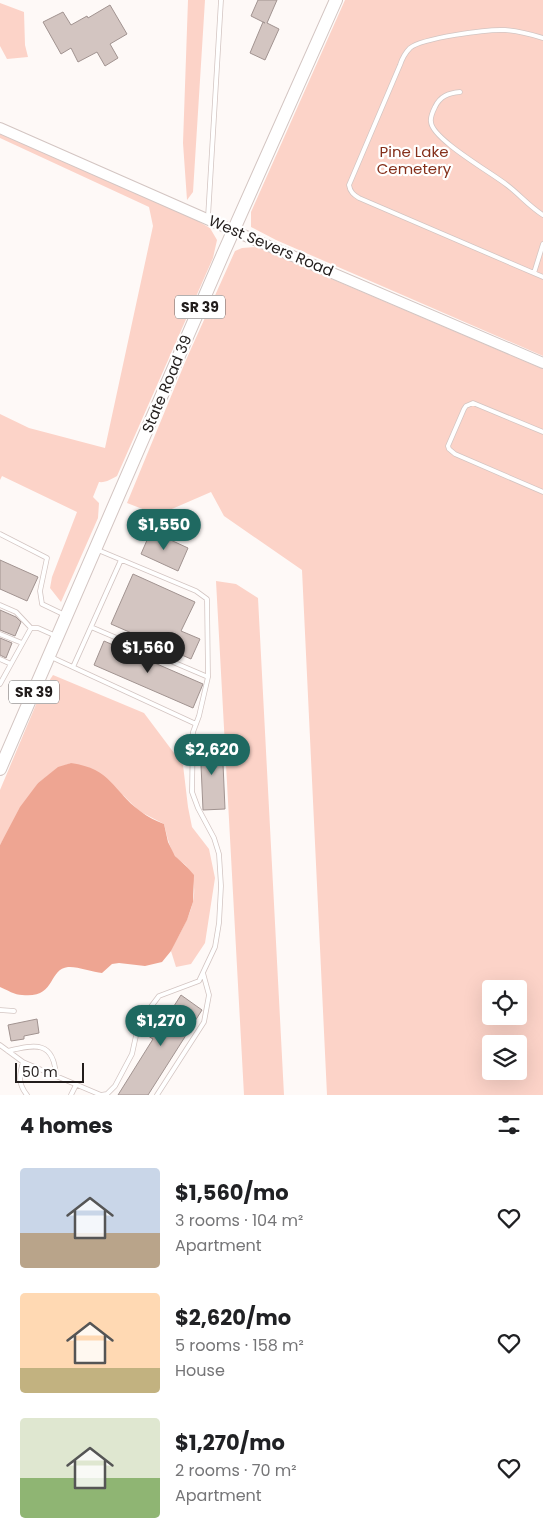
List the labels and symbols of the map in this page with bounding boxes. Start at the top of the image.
park label: Pine Lake Cemetery [377,141,452,179]
street label: West Severs Road [206,210,337,281]
road number: SR 39 [175,296,225,318]
street label: State Road 39 [136,332,197,436]
pin: $1,550 [123,508,205,551]
pin: $1,560 [107,632,189,674]
road number: SR 39 [9,680,59,704]
pin: $2,620 [171,734,253,776]
pin: $1,270 [120,1004,202,1047]
scale bar [15,1060,84,1083]

